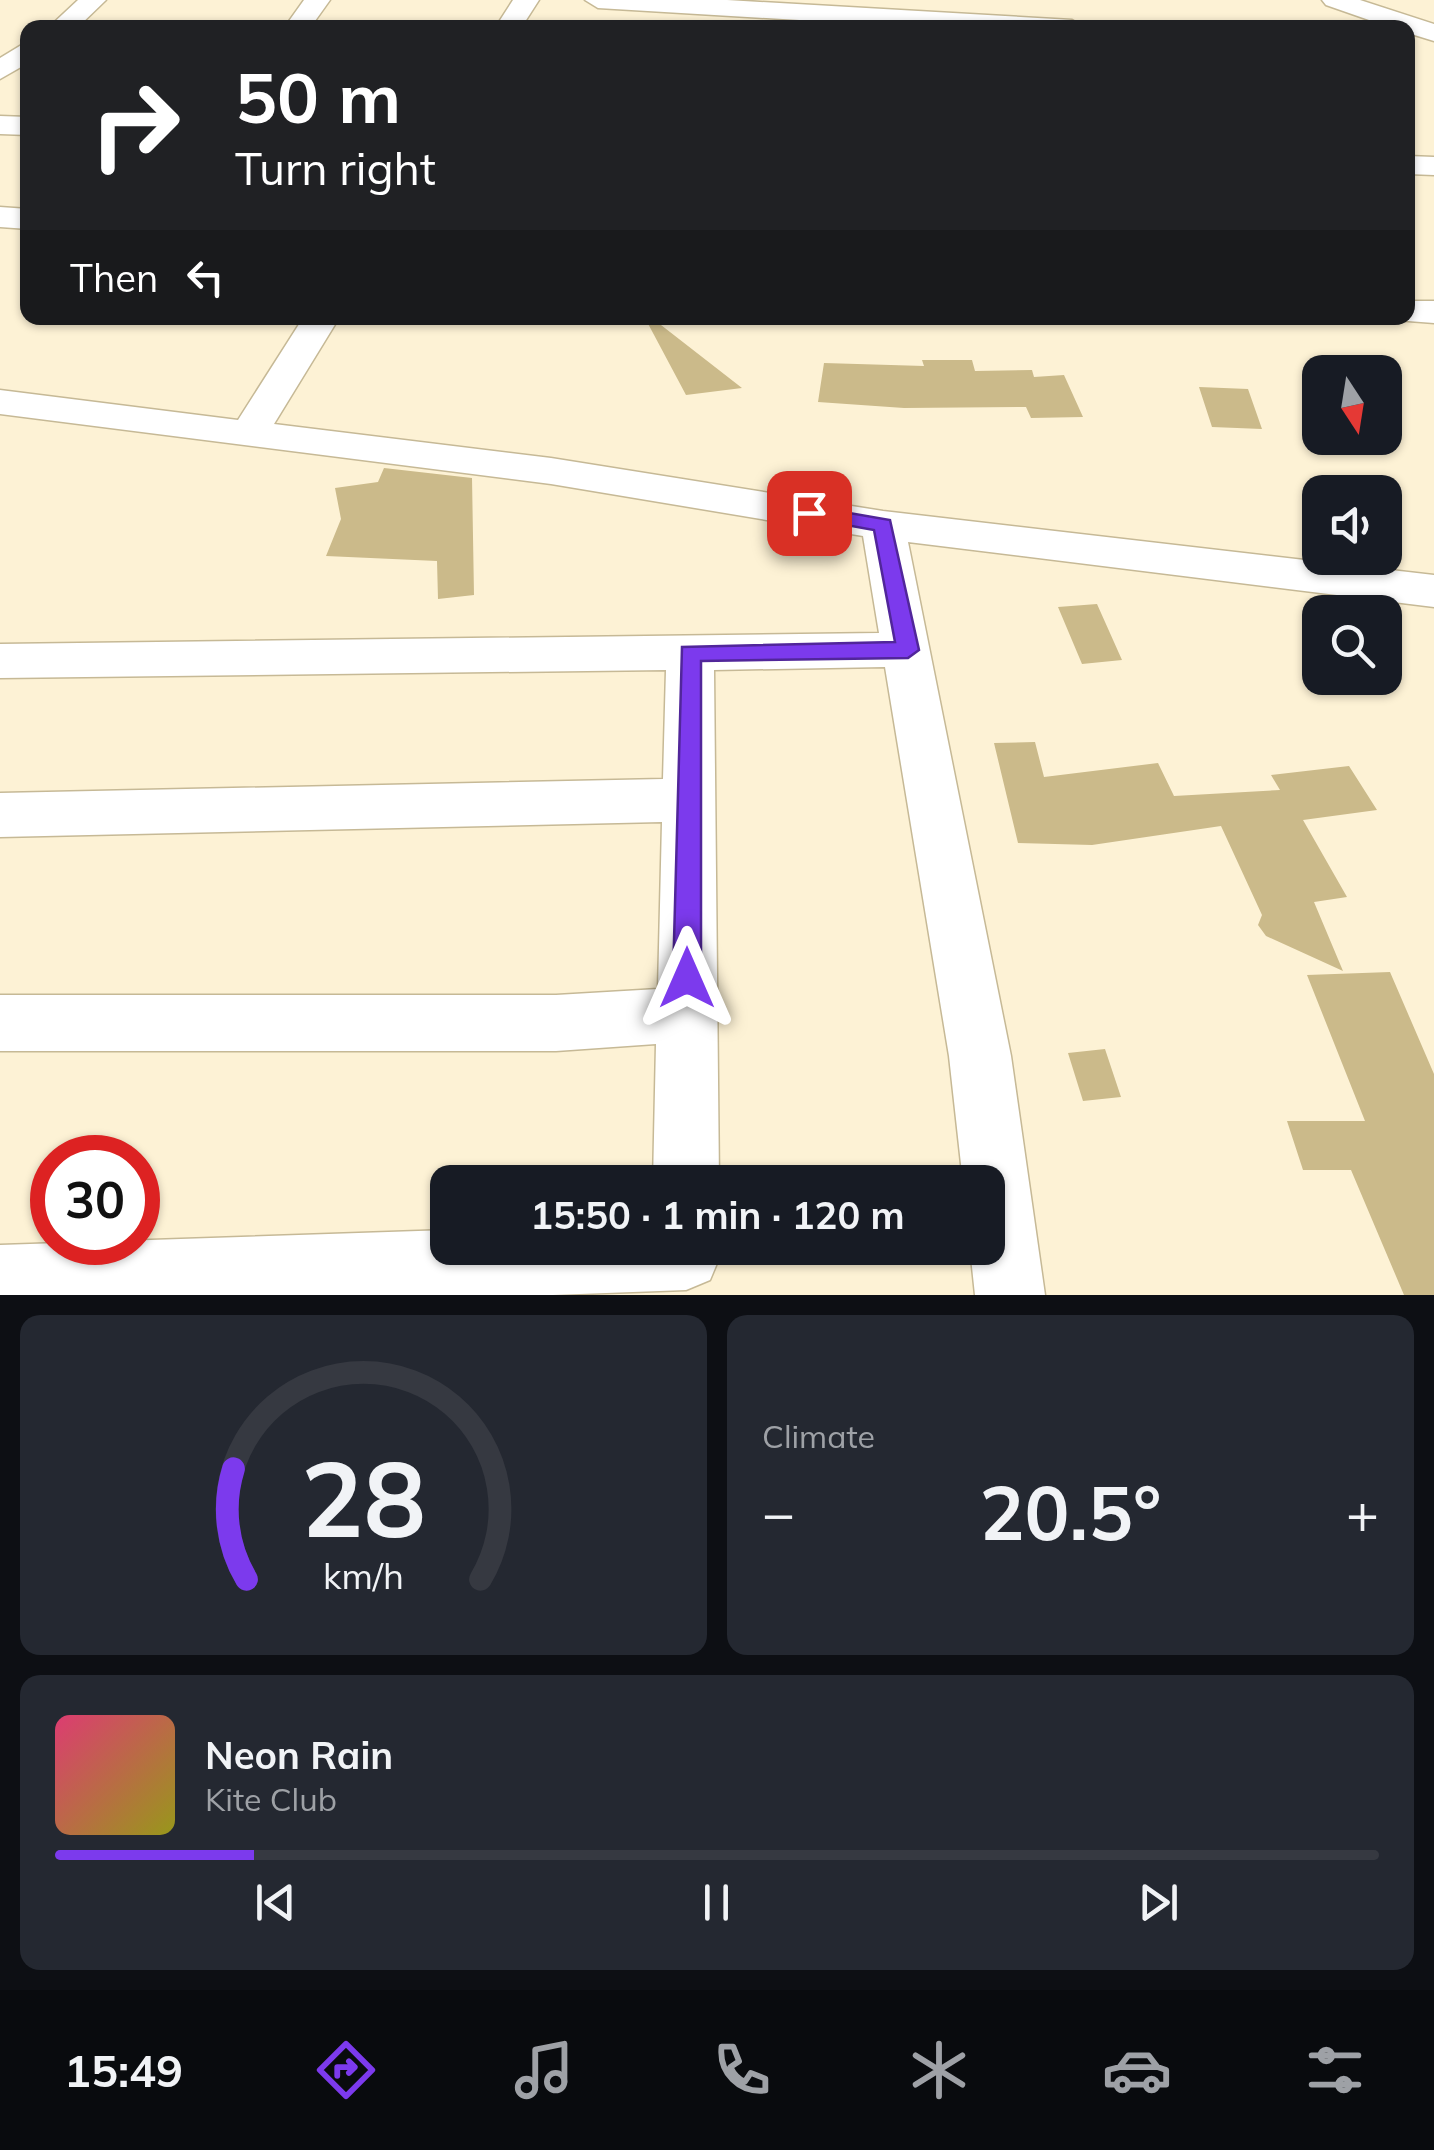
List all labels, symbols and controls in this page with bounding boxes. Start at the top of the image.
text: 50 m [235,53,401,141]
icon: right [70,60,200,190]
text: Turn right [235,140,436,196]
icon: left [178,250,233,305]
text: Then [70,254,158,302]
north arrow [1302,355,1402,455]
map controls [1302,355,1402,695]
pin [767,471,852,556]
button: sound [1302,475,1402,575]
icon: arrive [782,486,837,541]
button: search [1302,595,1402,695]
position arrow [635,926,739,1030]
speed limit sign: 30 [30,1135,160,1265]
text: 15:50 · 1 min · 120 m [530,1191,905,1239]
text: Climate [762,1416,875,1456]
text: 28 [301,1432,426,1563]
text: 20.5° [979,1465,1162,1559]
text: − [762,1478,795,1547]
text: + [1346,1478,1379,1547]
text: km/h [323,1553,404,1598]
text: Neon Rain [205,1731,393,1779]
text: Kite Club [205,1779,337,1819]
icon: previous [248,1875,303,1930]
icon: pause [689,1875,744,1930]
icon: next [1131,1875,1186,1930]
icon: directions [311,2035,381,2105]
icon: music [509,2035,579,2105]
icon: phone [707,2035,777,2105]
icon: climate [904,2035,974,2105]
icon: car [1102,2035,1172,2105]
icon: filters [1300,2035,1370,2105]
text: 15:49 [64,2042,183,2098]

